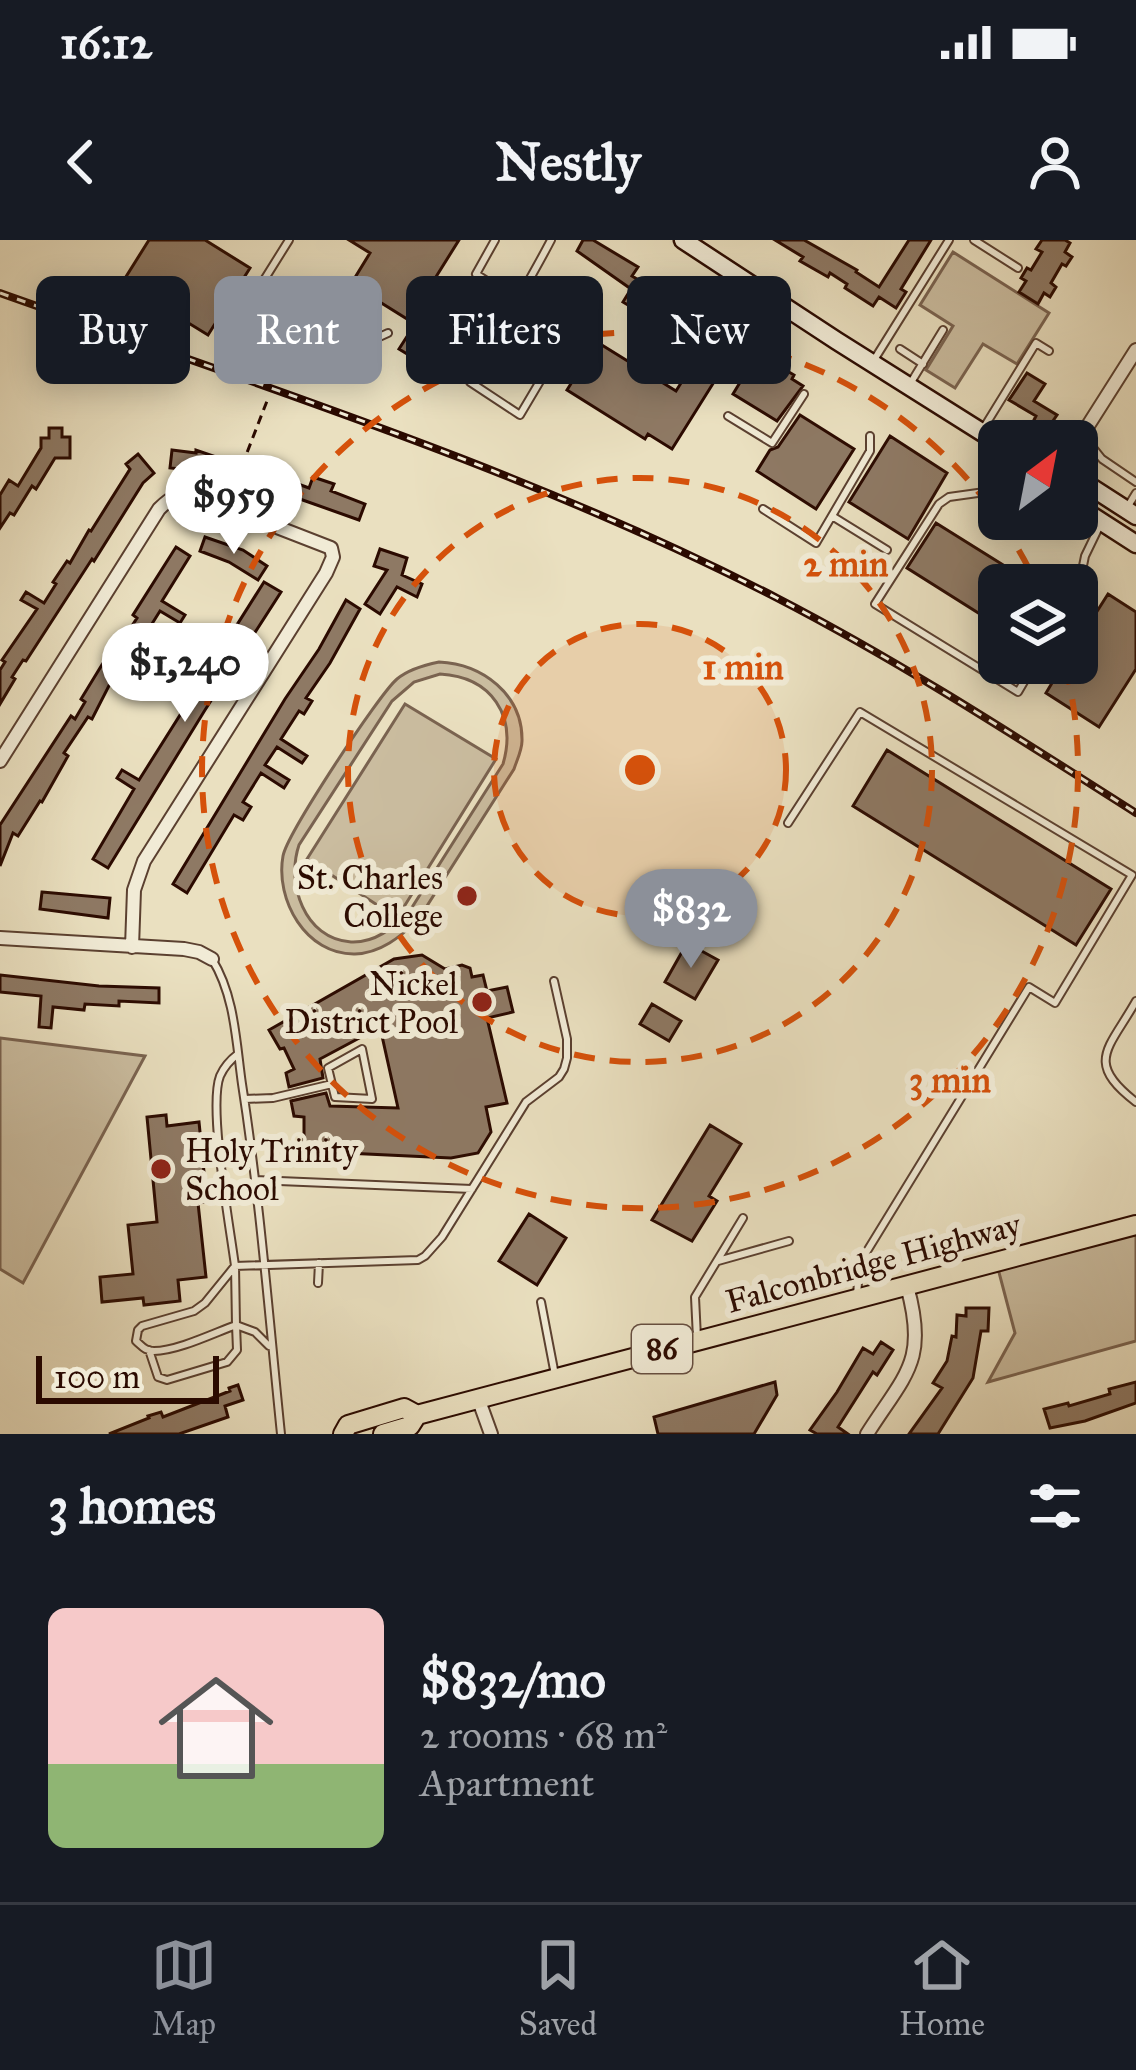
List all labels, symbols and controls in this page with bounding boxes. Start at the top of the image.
text: 16:12 [60,15,152,70]
icon: back [48,129,114,195]
text: Nestly [495,129,641,195]
icon: person [1022,129,1088,195]
chip: Buy [36,276,190,384]
chip: Rent [214,276,382,384]
chip: Filters [406,276,603,384]
chip: New [627,276,791,384]
north arrow [978,420,1098,540]
map controls [978,420,1098,684]
pin: $959 [163,455,305,557]
text: $959 [192,470,276,518]
text: 2 min [803,542,889,586]
button: layers [978,564,1098,684]
pin: $1,240 [87,623,283,725]
text: $1,240 [129,638,241,686]
text: 1 min [702,645,784,689]
centre of rings [619,749,661,791]
place label: St. Charles College [297,858,443,936]
pin: $832 [620,869,762,971]
marker: St. Charles College [454,883,480,909]
text: $832 [652,884,730,932]
place label: Nickel District Pool [284,964,458,1042]
marker: Nickel District Pool [469,989,495,1015]
text: 3 min [909,1058,991,1102]
place label: Holy Trinity School [185,1131,359,1209]
marker: Holy Trinity School [148,1156,174,1182]
street label: Falconbridge Highway [721,1204,1026,1322]
road number: 86 [632,1325,692,1373]
scale bar [36,1350,219,1403]
text: 100 m [54,1357,140,1397]
icon: filters [1022,1473,1088,1539]
text: 3 homes [48,1475,216,1537]
text: $832/mo [420,1649,606,1711]
icon: home [144,1656,288,1800]
text: 2 rooms · 68 m² [420,1711,667,1759]
text: Apartment [420,1759,594,1807]
tab: Map [151,1932,217,2044]
tab: Saved [519,1932,597,2044]
tab: Home [899,1932,985,2044]

